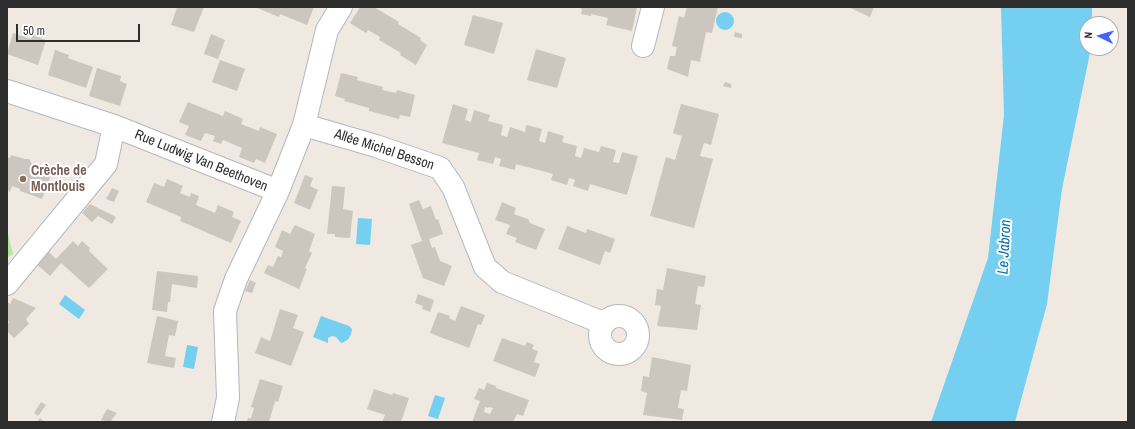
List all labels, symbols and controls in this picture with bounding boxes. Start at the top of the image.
scale bar [18,16,142,42]
north arrow [1079,16,1119,56]
text: 50 m [23,23,45,39]
text: N [1081,31,1095,39]
street label: Allée Michel Besson [332,126,436,174]
street label: Rue Ludwig Van Beethoven [132,127,270,195]
place label: Crèche de Montlouis [31,163,87,196]
marker: Crèche de Montlouis [18,174,28,184]
water label: Le Jabron [995,219,1015,275]

